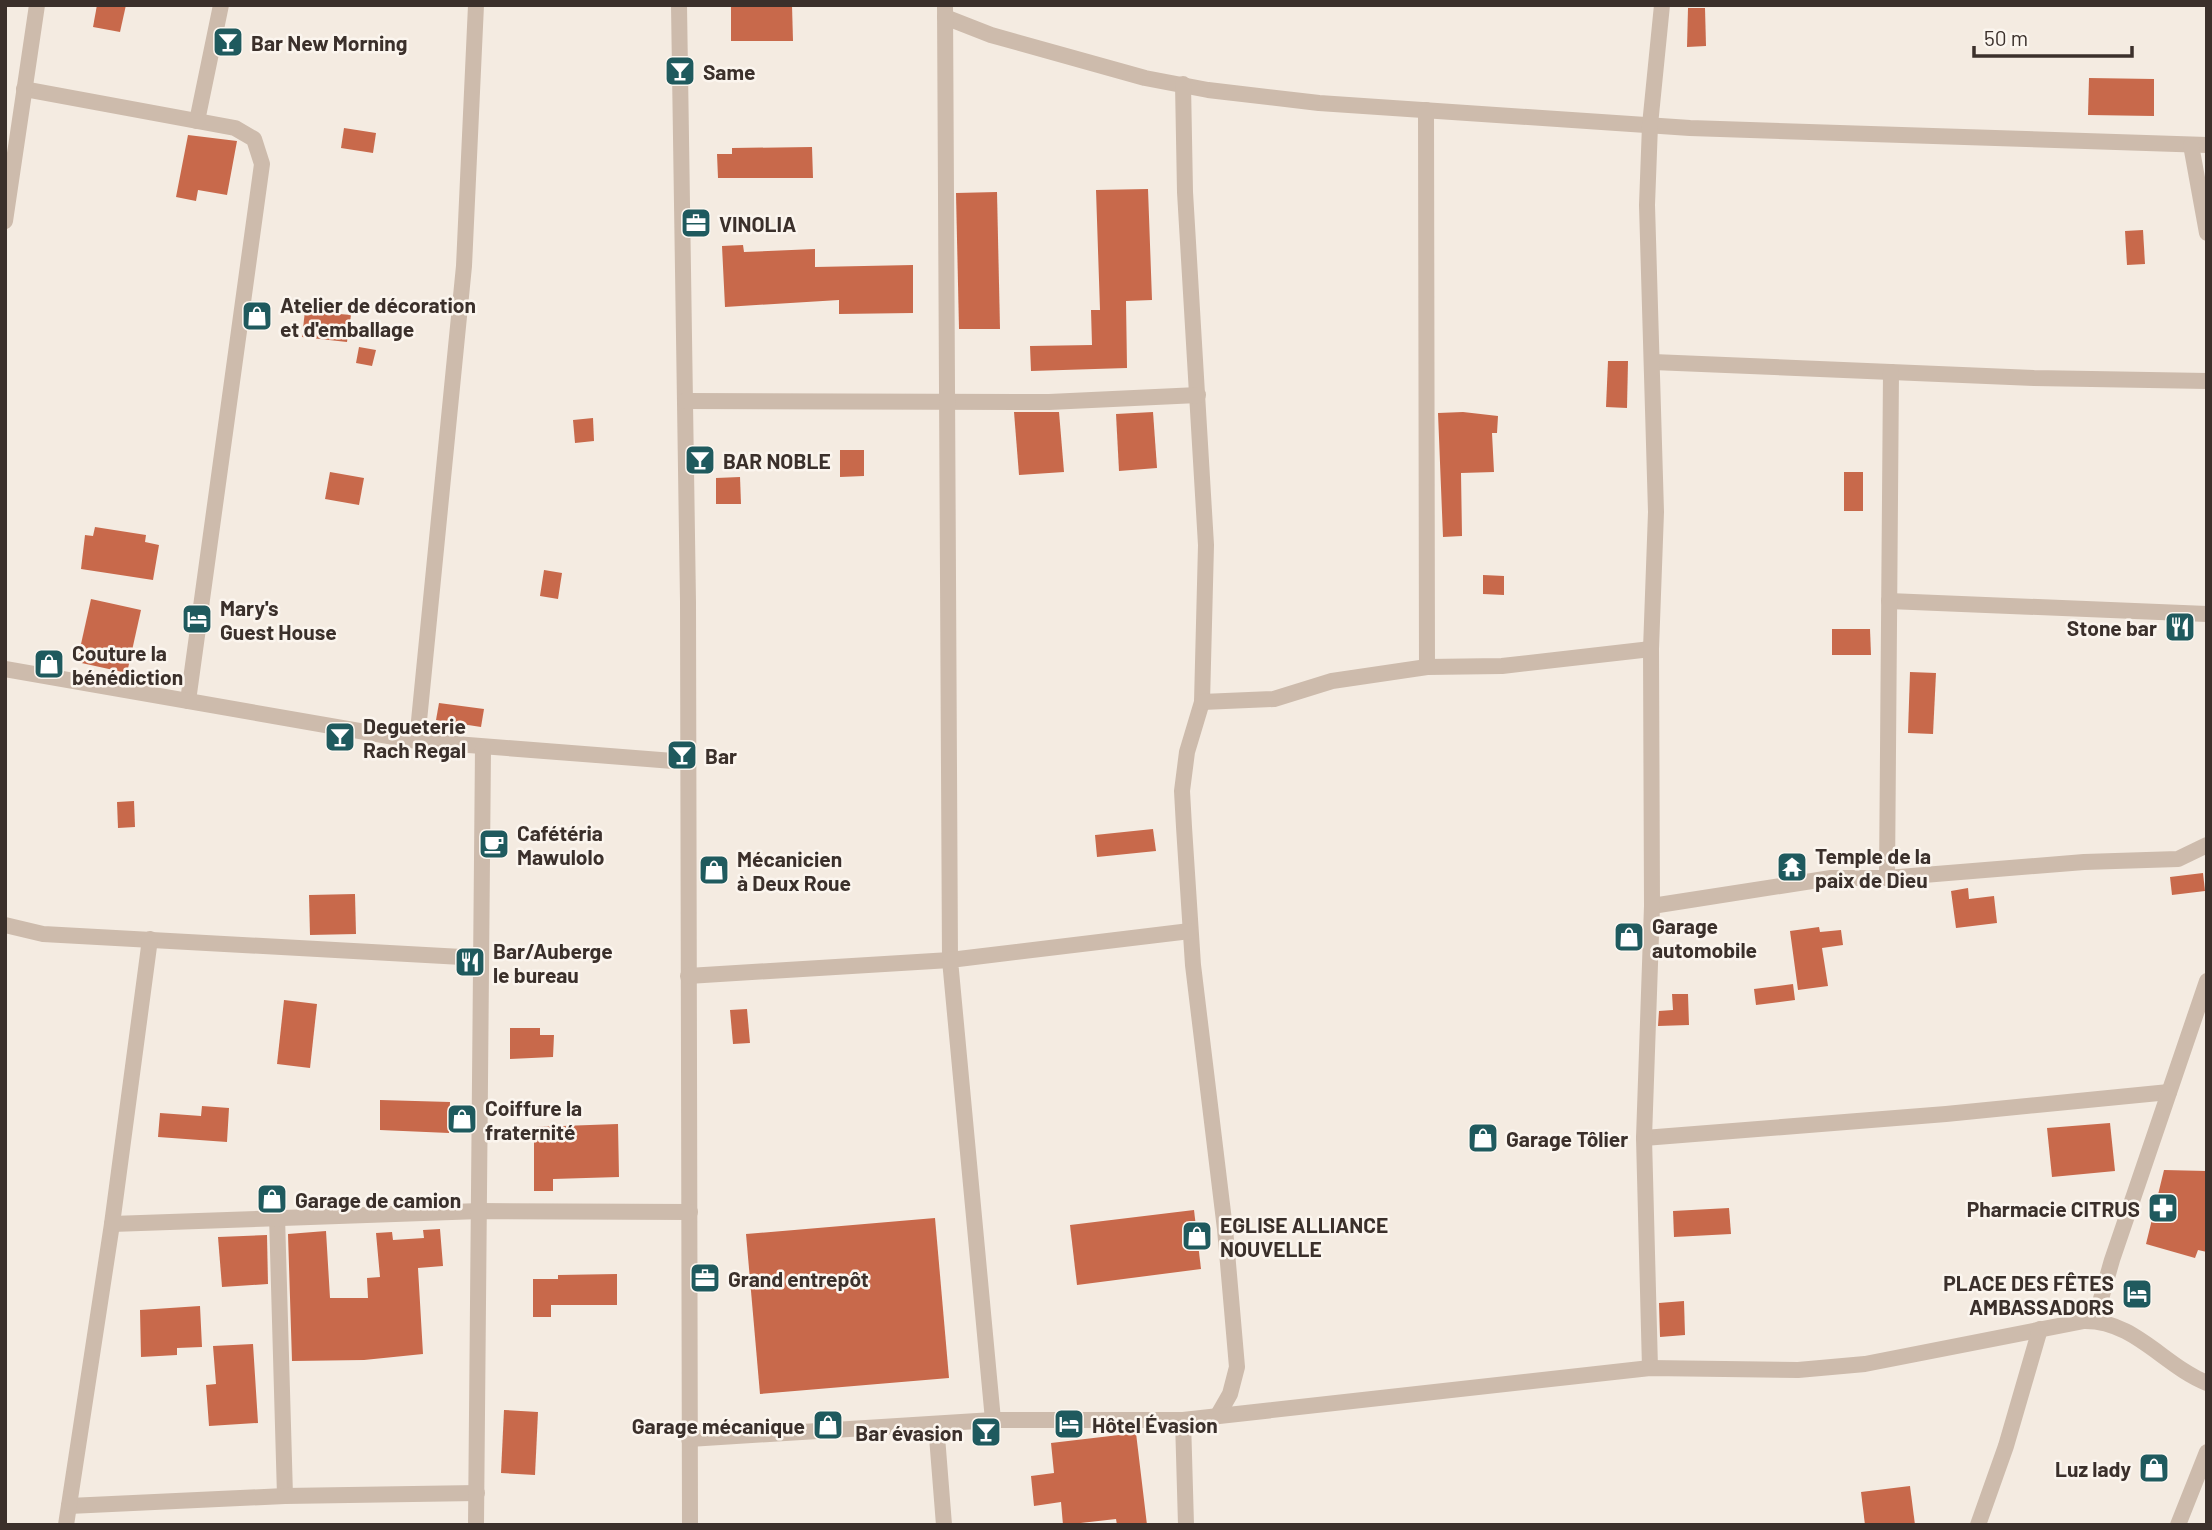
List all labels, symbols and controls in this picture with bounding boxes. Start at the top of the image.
scale bar [1974,14,2132,58]
bar icon: Bar New Morning [211,25,245,59]
text: 50 m [1984,25,2028,50]
place label: Bar New Morning [251,30,408,55]
bar icon: Same [663,54,697,88]
place label: Same [703,59,755,84]
office icon: VINOLIA [679,206,713,240]
place label: VINOLIA [719,211,796,236]
place label: Atelier de décoration et d'emballage [280,292,476,341]
shop icon: Atelier de décoration et d'emballage [240,299,274,333]
bar icon: BAR NOBLE [683,443,717,477]
place label: BAR NOBLE [723,448,831,473]
place label: Mary's Guest House [220,595,337,644]
hotel icon: Mary's Guest House [180,602,214,636]
restaurant icon: Stone bar [2163,610,2197,644]
place label: Stone bar [2067,615,2157,640]
place label: Couture la bénédiction [72,640,183,689]
shop icon: Couture la bénédiction [32,647,66,681]
place label: Degueterie Rach Regal [363,713,466,762]
bar icon: Degueterie Rach Regal [323,720,357,754]
bar icon: Bar [665,738,699,772]
place label: Bar [705,743,737,768]
place label: Cafétéria Mawulolo [517,820,604,869]
cafe icon: Cafétéria Mawulolo [477,827,511,861]
place label: Temple de la paix de Dieu [1815,843,1931,892]
place label: Mécanicien à Deux Roue [737,846,851,895]
temple icon: Temple de la paix de Dieu [1775,850,1809,884]
shop icon: Mécanicien à Deux Roue [697,853,731,887]
place label: Garage automobile [1652,913,1757,962]
shop icon: Garage automobile [1612,920,1646,954]
place label: Bar/Auberge le bureau [493,938,613,987]
restaurant icon: Bar/Auberge le bureau [453,945,487,979]
place label: Coiffure la fraternité [485,1095,582,1144]
shop icon: Coiffure la fraternité [445,1102,479,1136]
shop icon: Garage Tôlier [1466,1121,1500,1155]
place label: Garage Tôlier [1506,1126,1628,1151]
shop icon: Garage de camion [255,1182,289,1216]
place label: Garage de camion [295,1187,461,1212]
pharmacy icon: Pharmacie CITRUS [2146,1191,2180,1225]
place label: Pharmacie CITRUS [1967,1196,2140,1221]
place label: EGLISE ALLIANCE NOUVELLE [1220,1212,1388,1261]
shop icon: EGLISE ALLIANCE NOUVELLE [1180,1219,1214,1253]
office icon: Grand entrepôt [688,1261,722,1295]
place label: Grand entrepôt [728,1266,869,1291]
place label: PLACE DES FÊTES AMBASSADORS [1943,1270,2114,1319]
hotel icon: PLACE DES FÊTES AMBASSADORS [2120,1277,2154,1311]
hotel icon: Hôtel Évasion [1052,1407,1086,1441]
shop icon: Garage mécanique [811,1408,845,1442]
place label: Hôtel Évasion [1092,1412,1218,1437]
place label: Garage mécanique [632,1413,805,1438]
bar icon: Bar évasion [969,1415,1003,1449]
place label: Bar évasion [855,1420,963,1445]
shop icon: Luz lady [2137,1451,2171,1485]
place label: Luz lady [2055,1456,2131,1481]

